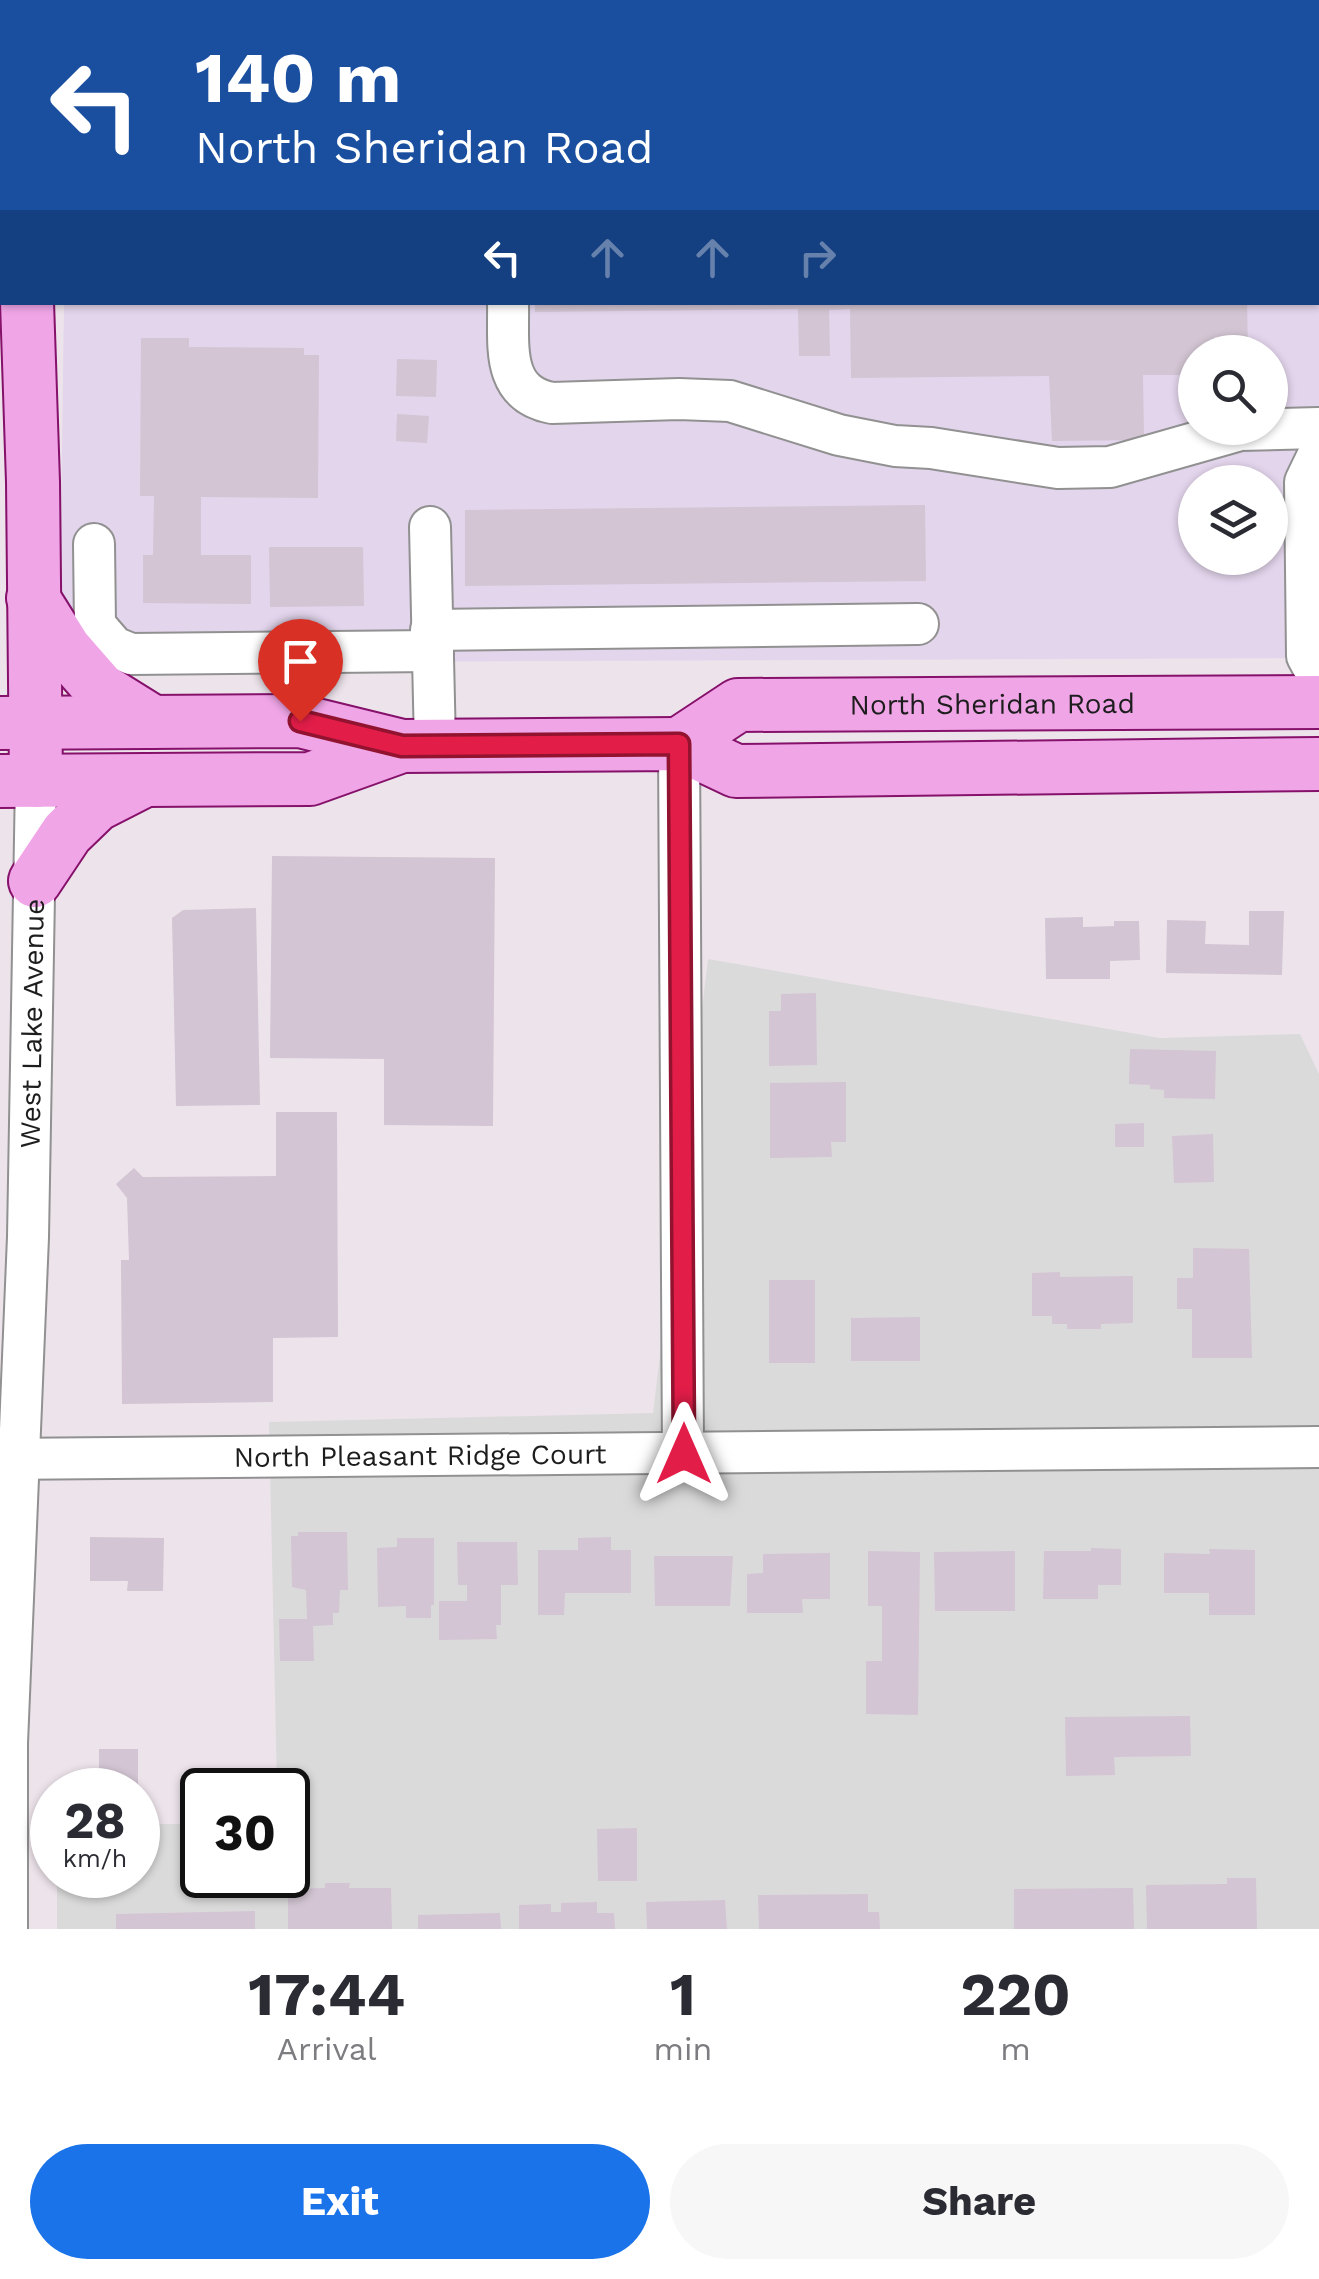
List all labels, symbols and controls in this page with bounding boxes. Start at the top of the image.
text: 140 m [195,37,401,119]
icon: left [30,40,160,170]
text: North Sheridan Road [195,121,653,174]
icon: left [475,230,530,285]
icon: ahead [580,230,635,285]
icon: ahead [685,230,740,285]
icon: right [790,230,845,285]
map controls [1178,335,1288,575]
button: search [1178,335,1288,445]
button: layers [1178,465,1288,575]
pin [258,619,343,722]
icon: arrive [273,634,328,689]
street label: North Sheridan Road [849,686,1135,721]
street label: West Lake Avenue [13,898,50,1149]
position arrow [632,1402,736,1506]
street label: North Pleasant Ridge Court [233,1437,607,1473]
speed limit sign: 30 [180,1768,310,1898]
text: 28 [64,1791,126,1850]
text: km/h [63,1844,127,1873]
text: 17:44 [248,1959,405,2030]
text: 1 [670,1959,696,2030]
text: 220 [961,1959,1071,2030]
text: Arrival [277,2030,377,2068]
text: min [653,2030,712,2068]
text: m [1000,2030,1031,2068]
button: Exit [30,2144,650,2259]
button: Share [670,2144,1289,2259]

